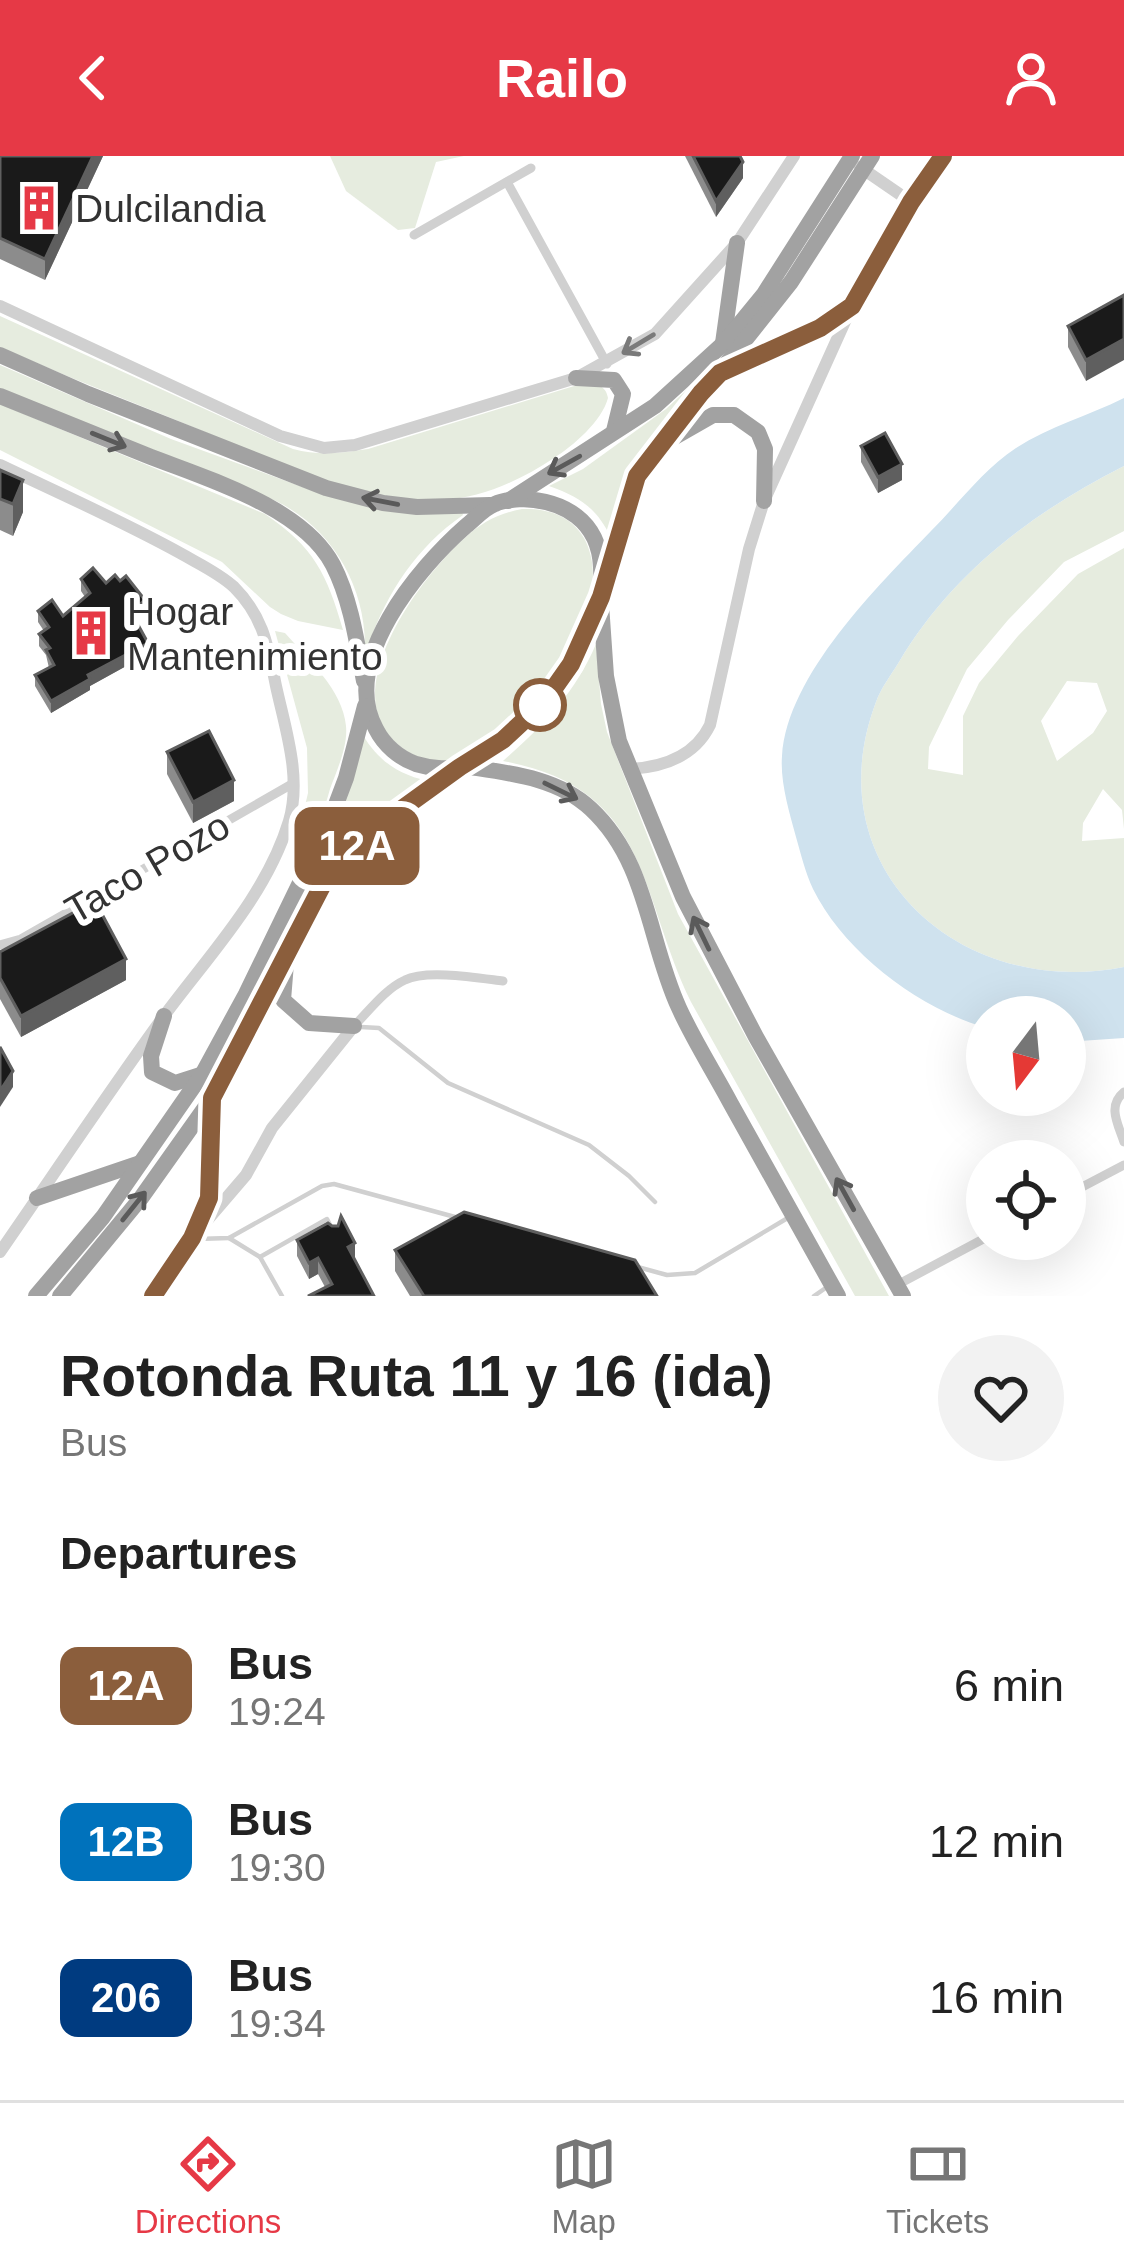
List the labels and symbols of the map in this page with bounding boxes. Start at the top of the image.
building icon: Dulcilandia [14,183,64,233]
place label: Dulcilandia [75,187,266,230]
one-way arrow [622,332,656,356]
one-way arrow [89,431,126,452]
one-way arrow [547,454,582,477]
one-way arrow [361,489,400,511]
place label: Hogar Mantenimiento [127,590,383,678]
building icon: Hogar Mantenimiento [66,608,116,658]
unlabelled marker [515,680,565,730]
one-way arrow [542,781,578,803]
street label: Taco Pozo [58,803,237,932]
line badge: 12A [288,807,426,885]
one-way arrow [689,916,712,952]
north arrow [966,996,1086,1116]
one-way arrow [833,1177,857,1212]
one-way arrow [120,1190,147,1222]

